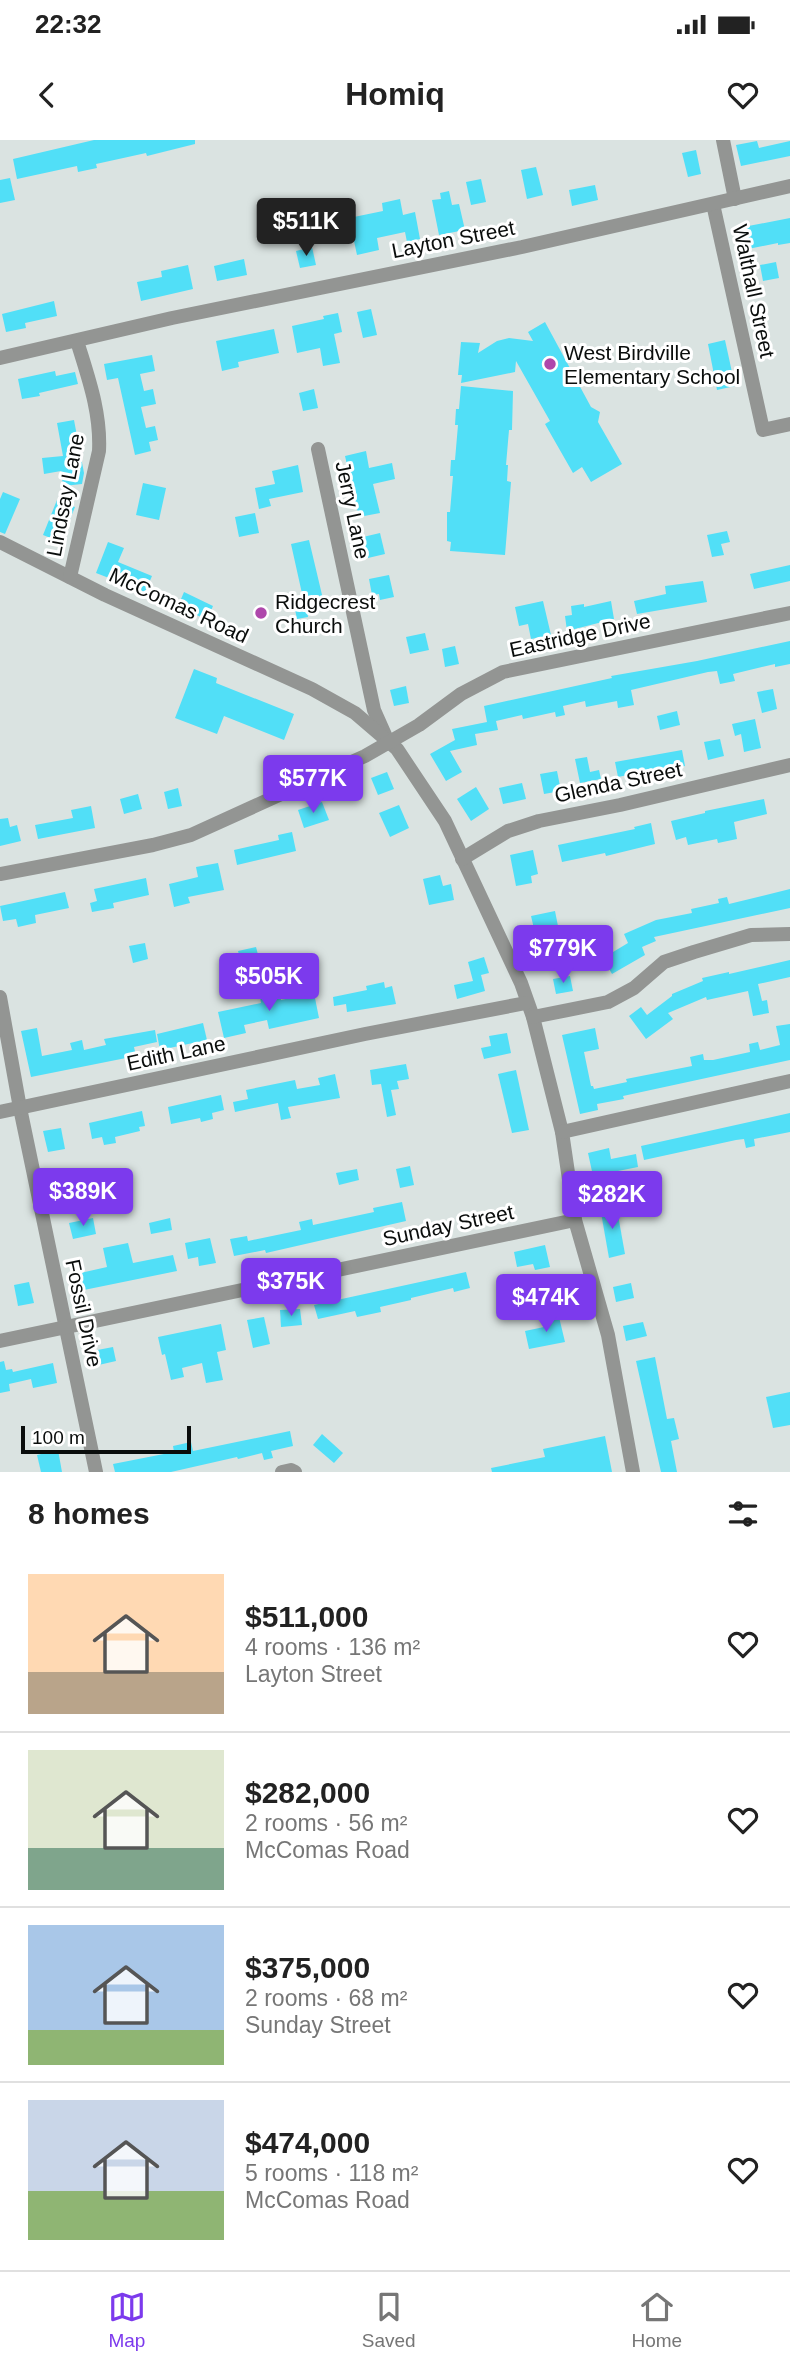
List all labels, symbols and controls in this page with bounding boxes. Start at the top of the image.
text: 22:32 [35,9,102,39]
icon: back [28,76,66,114]
text: Homiq [345,76,445,112]
icon: heart [724,76,762,114]
pin: $511K [257,198,355,258]
text: $511K [273,208,339,234]
street label: Layton Street [389,216,517,262]
street label: Walthall Street [729,222,779,360]
place label: West Birdville Elementary School [564,341,740,388]
marker: West Birdville Elementary School [542,356,558,372]
street label: Lindsay Lane [42,431,88,559]
street label: Jerry Lane [331,459,375,561]
street label: McComas Road [106,563,252,647]
place label: Ridgecrest Church [275,590,376,637]
marker: Ridgecrest Church [253,605,269,621]
street label: Eastridge Drive [507,609,653,661]
pin: $577K [264,756,362,815]
street label: Glenda Street [552,757,684,807]
text: $577K [279,765,347,791]
pin: $779K [514,926,612,985]
text: $779K [529,935,597,961]
pin: $505K [220,954,318,1013]
text: $505K [235,963,303,989]
street label: Edith Lane [124,1031,228,1075]
pin: $389K [34,1168,132,1228]
pin: $282K [563,1172,661,1231]
text: $389K [49,1178,117,1204]
text: $282K [578,1181,646,1207]
street label: Sunday Street [381,1200,516,1250]
street label: Fossil Drive [61,1257,107,1369]
pin: $375K [242,1258,340,1318]
text: $375K [257,1268,325,1294]
pin: $474K [497,1274,595,1334]
text: $474K [512,1284,580,1310]
scale bar [21,1423,191,1455]
text: 100 m [32,1427,85,1448]
icon: filters [724,1495,762,1533]
text: 8 homes [28,1497,150,1530]
text: $511,000 [245,1600,368,1633]
icon: home [84,1602,168,1686]
icon: heart [724,1625,762,1663]
text: 4 rooms · 136 m² [245,1634,420,1660]
text: Layton Street [245,1661,382,1687]
text: $282,000 [245,1776,370,1809]
icon: home [84,1778,168,1862]
icon: heart [724,1801,762,1839]
text: 2 rooms · 56 m² [245,1810,407,1836]
text: McComas Road [245,1837,410,1863]
text: $375,000 [245,1951,370,1984]
icon: home [84,1953,168,2037]
icon: heart [724,1976,762,2014]
text: 2 rooms · 68 m² [245,1985,407,2011]
text: Sunday Street [245,2012,391,2038]
text: $474,000 [245,2126,370,2159]
icon: home [84,2128,168,2212]
icon: heart [724,2151,762,2189]
text: 5 rooms · 118 m² [245,2160,418,2186]
text: McComas Road [245,2187,410,2213]
tab: Map [108,2288,146,2352]
tab: Saved [362,2288,416,2352]
tab: Home [631,2288,682,2352]

